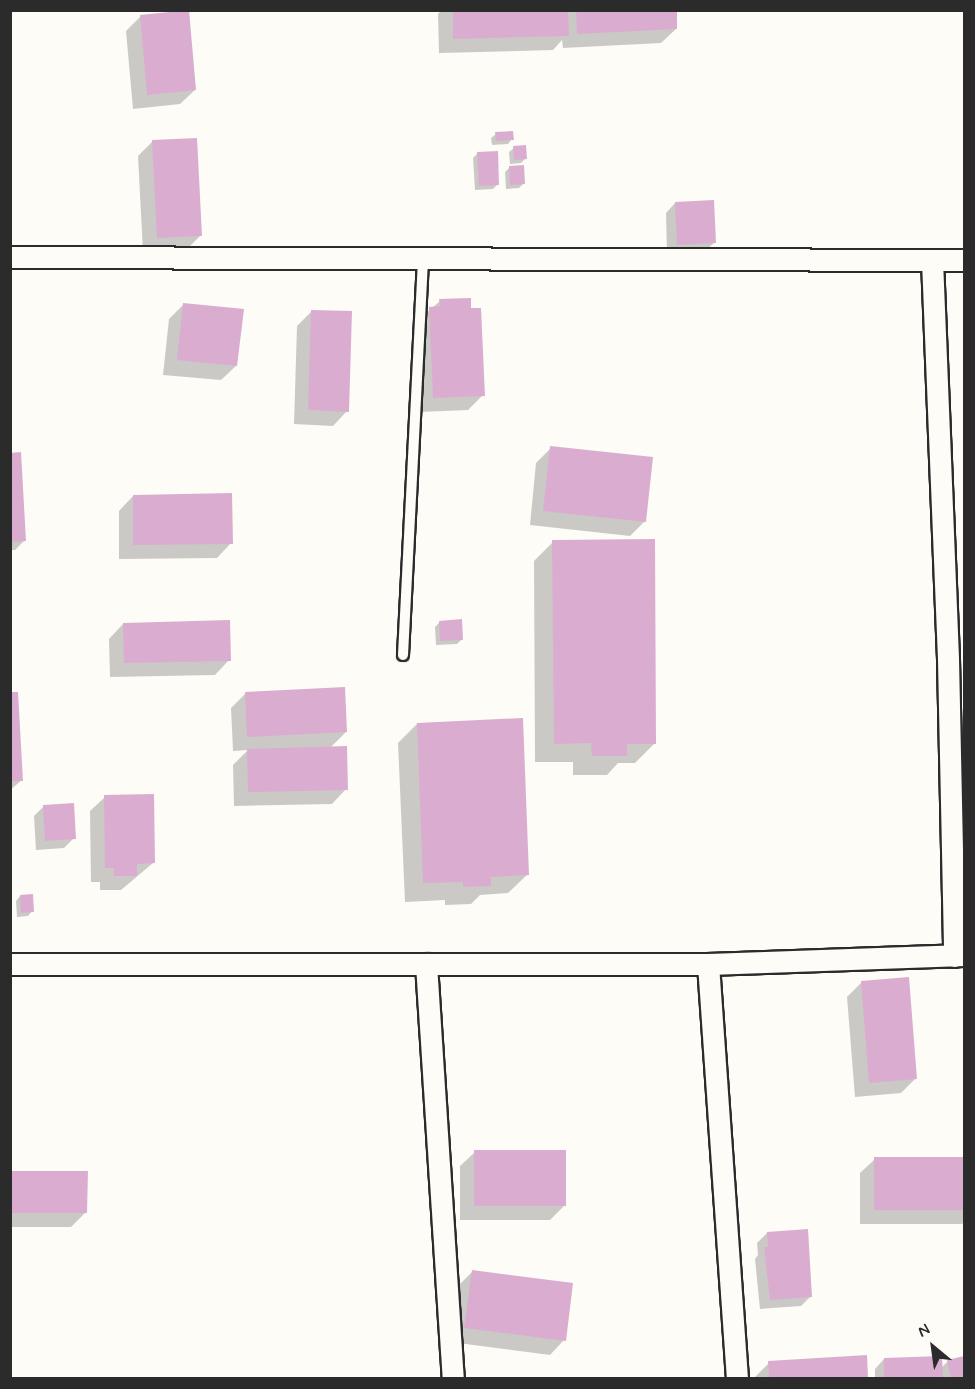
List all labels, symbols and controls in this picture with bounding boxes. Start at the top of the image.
north arrow [903,1317,963,1377]
text: N [914,1319,934,1343]

